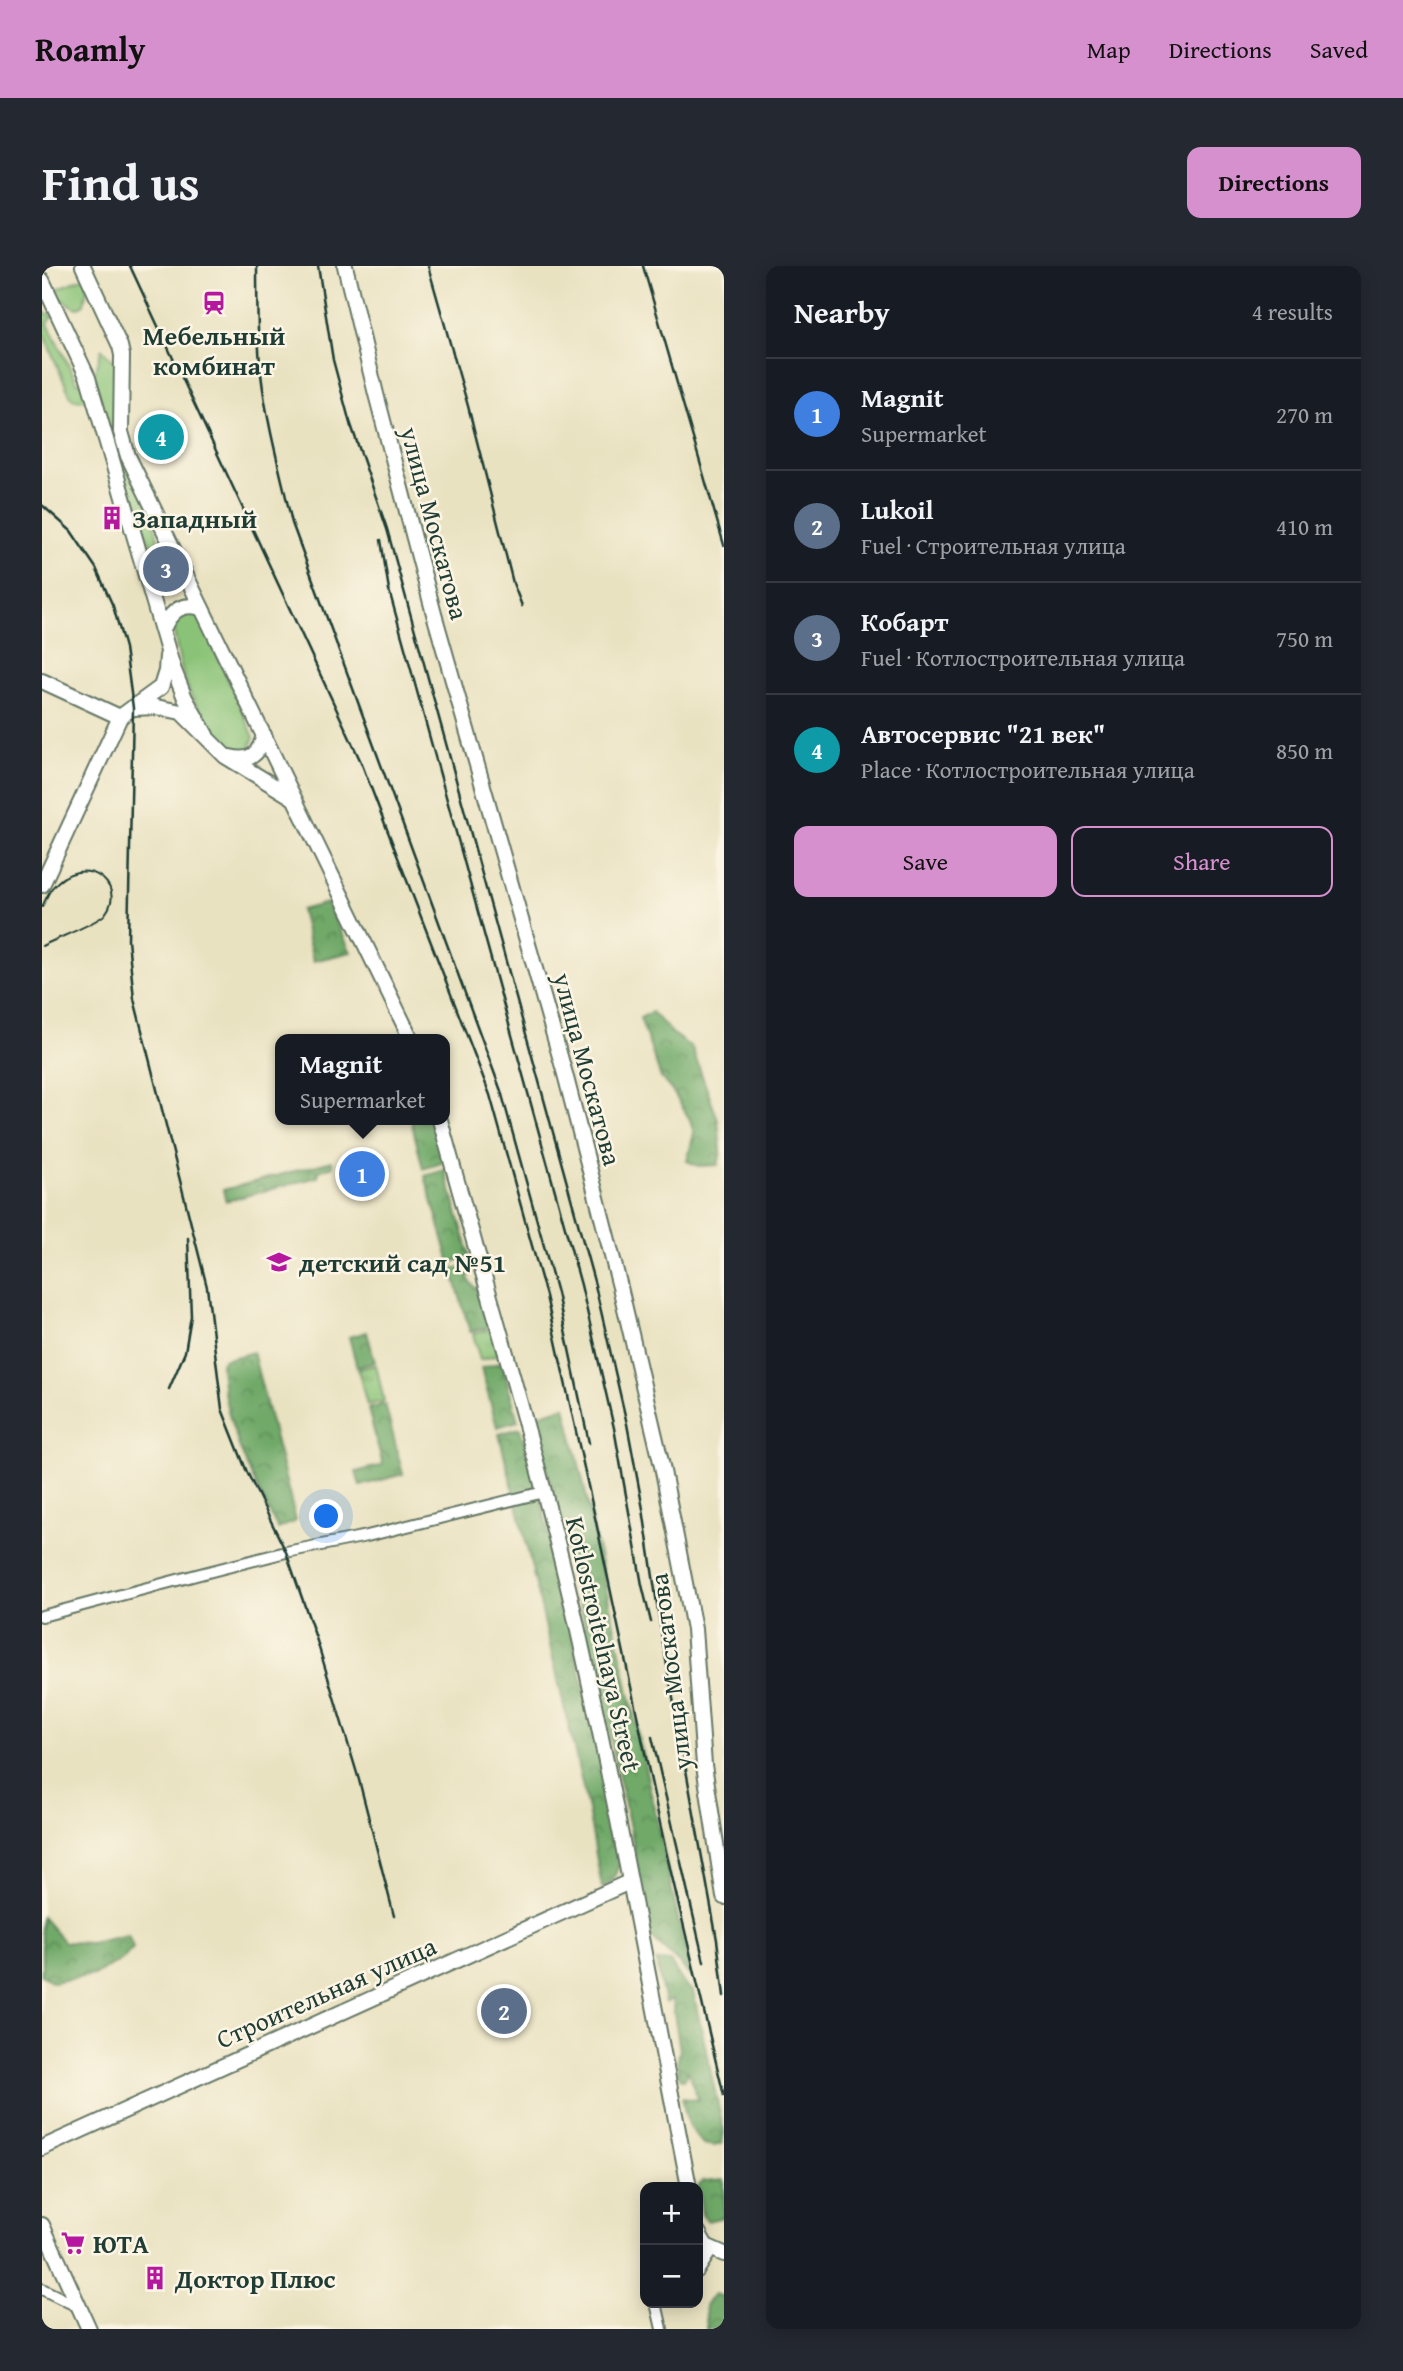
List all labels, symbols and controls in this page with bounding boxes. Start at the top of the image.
text: Roamly [35,25,145,73]
text: Map [1087,32,1131,67]
text: Directions [1169,32,1272,67]
text: Saved [1310,32,1368,67]
text: Find us [42,146,200,218]
button: Directions [1187,147,1361,218]
station icon: Мебельный комбинат [200,289,228,317]
text: Nearby [794,290,890,334]
text: 4 results [1252,295,1333,328]
place label: Мебельный комбинат [143,316,285,385]
text: Magnit [861,378,944,417]
text: 1 [811,398,823,431]
text: 270 m [1276,398,1333,431]
pin: 4 [138,411,184,463]
text: Supermarket [861,417,987,450]
street label: улица Москатова [390,421,480,624]
text: Lukoil [861,490,934,529]
place label: Западный [132,499,257,538]
building icon: Западный [98,504,126,532]
text: 2 [811,510,823,543]
text: 410 m [1276,510,1333,543]
text: Fuel · Строительная улица [861,529,1126,562]
pin: 3 [143,543,189,595]
text: Кобарт [861,602,948,641]
text: 3 [811,622,823,655]
text: 750 m [1276,622,1333,655]
text: Fuel · Котлостроительная улица [861,641,1185,674]
text: Автосервис "21 век" [861,714,1105,753]
text: 4 [811,734,823,767]
text: 850 m [1276,734,1333,767]
text: Place · Котлостроительная улица [861,753,1195,786]
button: Save [794,826,1057,897]
button: Share [1071,826,1333,897]
street label: улица Москатова [543,967,633,1170]
popup [275,1034,450,1125]
text: Magnit [300,1044,382,1083]
text: Supermarket [300,1083,425,1116]
pin: 1 [339,1148,385,1200]
place label: детский сад №51 [299,1243,506,1282]
school or university icon: детский сад №51 [265,1248,293,1276]
your location [309,1499,343,1533]
street label: Kotlostroitelnaya Street [556,1513,652,1775]
street label: улица Москатова [639,1571,702,1774]
street label: Строительная улица [210,1926,443,2058]
pin: 2 [481,1985,527,2037]
map controls [640,2182,703,2308]
button: + [640,2182,703,2245]
place label: ЮТА [93,2224,149,2263]
supermarket icon: ЮТА [59,2229,87,2257]
button: − [640,2245,703,2308]
place label: Доктор Плюс [174,2259,336,2298]
building icon: Доктор Плюс [141,2264,169,2292]

